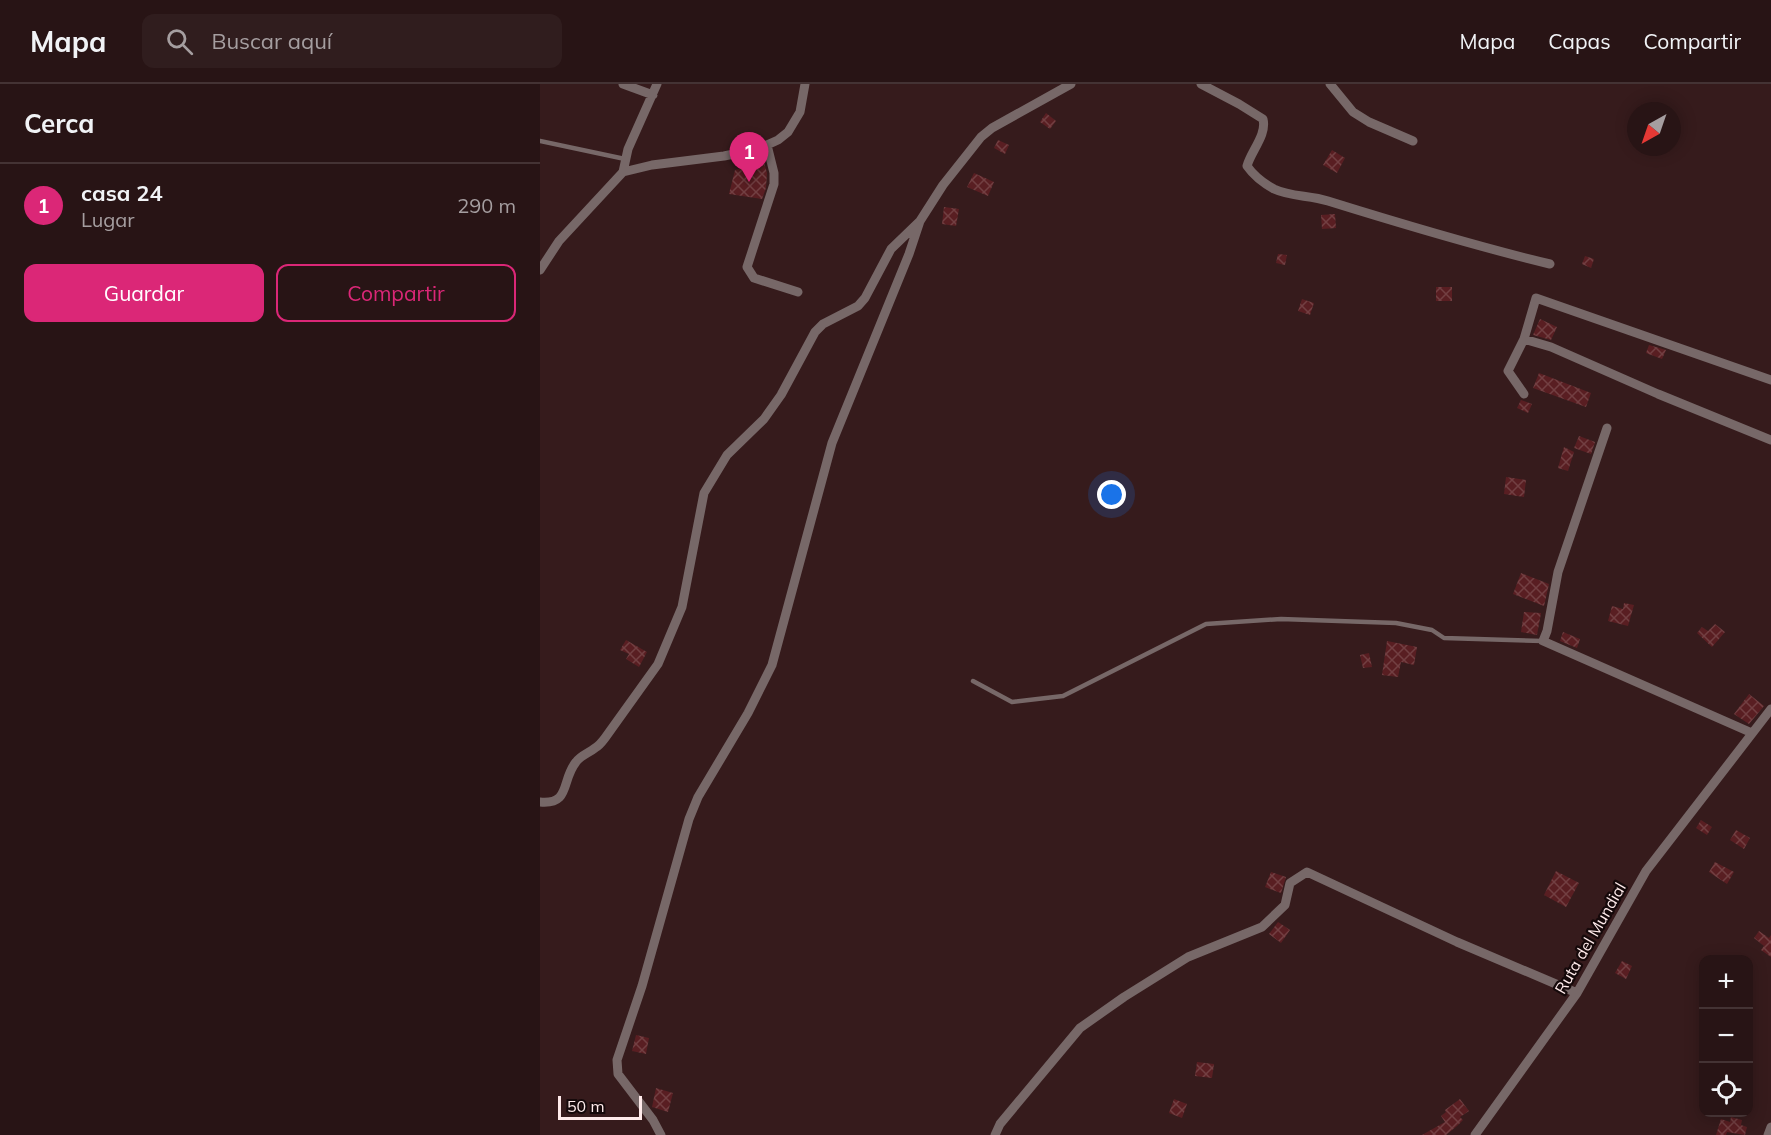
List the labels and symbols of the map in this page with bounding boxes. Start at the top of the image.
north arrow [1627,102,1681,156]
pin: 1 [730,132,768,182]
your location [1097,480,1126,509]
street label: Ruta del Mundial [1550,879,1630,997]
scale bar [558,1093,642,1120]

